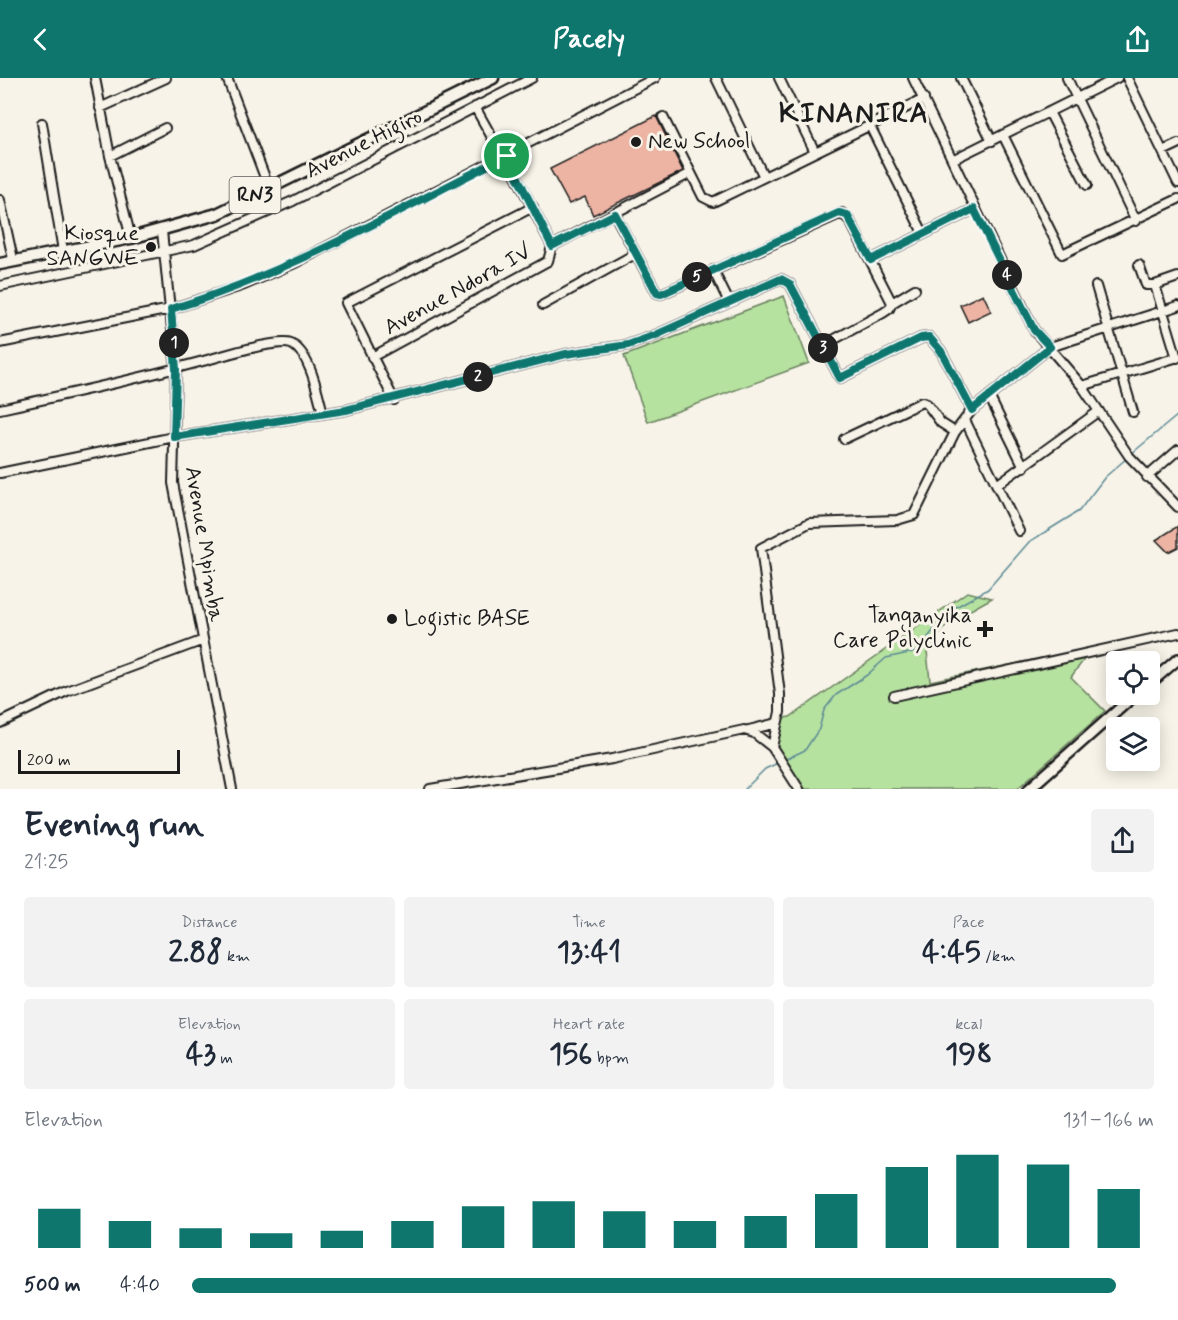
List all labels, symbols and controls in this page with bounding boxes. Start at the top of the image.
text: Pacely [553,22,625,57]
icon: back [24,23,57,56]
icon: share [1121,23,1154,56]
district label: KINANIRA [779,96,929,133]
street label: Avenue Higiro [301,103,428,188]
place label: New School [648,128,750,156]
pin [481,130,532,181]
marker: New School [629,135,643,149]
icon: arrive [490,139,523,172]
road number: RN3 [230,177,280,213]
place label: Kiosque SANGWE [47,220,139,273]
street label: Avenue Ndora IV [379,238,537,342]
marker: Kiosque SANGWE [144,240,158,254]
pin: 4 [992,260,1022,290]
pin: 5 [682,262,712,292]
text: 4 [1002,264,1012,285]
text: 5 [692,266,702,287]
pin: 1 [159,328,189,358]
text: 1 [170,332,178,353]
pin: 3 [808,333,838,363]
text: 3 [819,337,827,358]
pin: 2 [463,362,493,392]
text: 2 [474,366,482,387]
street label: Avenue Mpimba [178,464,230,624]
place label: Tanganyika Care Polyclinic [833,602,972,655]
place label: Logistic BASE [404,605,530,636]
marker: Logistic BASE [385,612,399,626]
marker: Tanganyika Care Polyclinic [976,620,994,638]
map controls [1106,651,1160,771]
button: locate [1106,651,1160,705]
button: layers [1106,717,1160,771]
scale bar [18,747,180,774]
text: 200 m [27,750,71,771]
text: Evening run [24,804,204,848]
button: share [1091,809,1154,872]
text: 21:25 [24,849,68,876]
text: Distance [181,912,237,933]
text: Time [572,912,606,933]
text: Pace [953,912,985,933]
text: 2.88 [168,933,223,972]
text: 13:41 [557,933,621,972]
text: 4:45 [922,933,981,972]
text: km [223,946,250,967]
text: /km [981,946,1015,967]
text: Elevation [178,1014,241,1035]
text: Heart rate [553,1014,625,1035]
text: kcal [955,1014,982,1035]
text: 43 [186,1035,216,1074]
text: 156 [549,1035,592,1074]
text: 198 [945,1035,992,1074]
text: m [216,1048,233,1069]
text: bpm [592,1048,629,1069]
text: Elevation [24,1107,103,1134]
text: 131–166 m [1063,1107,1154,1134]
text: 500 m [24,1272,81,1299]
text: 4:40 [120,1272,160,1299]

